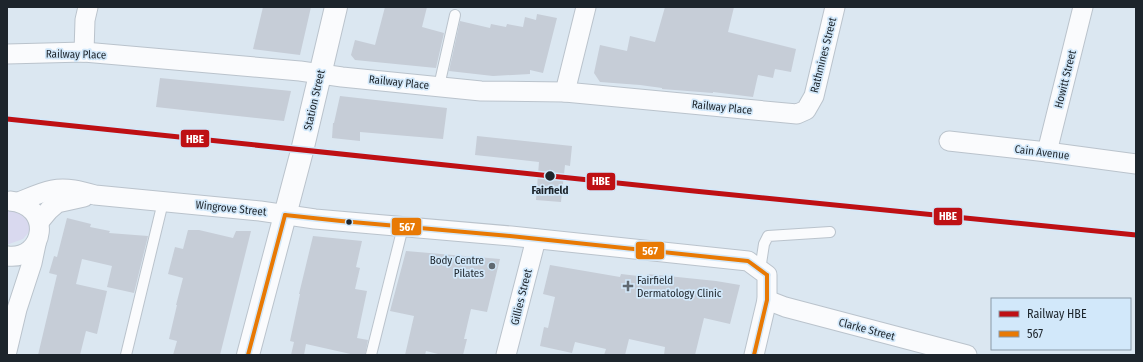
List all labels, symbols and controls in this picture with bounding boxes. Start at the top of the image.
street label: Rathmines Street [808,16,839,94]
street label: Railway Place [46,47,106,62]
street label: Howitt Street [1052,48,1079,109]
street label: Station Street [301,68,328,132]
street label: Railway Place [368,73,430,92]
street label: Railway Place [691,98,753,117]
line badge: HBE [180,129,210,148]
text: HBE [186,133,204,146]
street label: Cain Avenue [1014,143,1070,162]
marker: Fairfield [543,169,557,183]
line badge: HBE [586,172,616,191]
text: HBE [592,175,610,188]
place label: Fairfield [531,184,569,197]
street label: Wingrove Street [195,198,267,219]
line badge: HBE [933,207,963,226]
text: HBE [939,210,957,223]
unlabelled marker [344,217,354,227]
line badge: 567 [391,217,422,236]
text: 567 [399,221,415,234]
line badge: 567 [635,241,665,260]
text: 567 [642,245,658,258]
place label: Body Centre Pilates [430,254,484,280]
marker: Body Centre Pilates [487,261,497,271]
street label: Gillies Street [508,267,535,327]
place label: Fairfield Dermatology Clinic [637,274,722,300]
marker: Fairfield Dermatology Clinic [622,280,634,292]
legend [991,298,1131,350]
text: Railway HBE [1027,307,1087,321]
street label: Clarke Street [837,316,897,343]
text: 567 [1027,327,1043,341]

